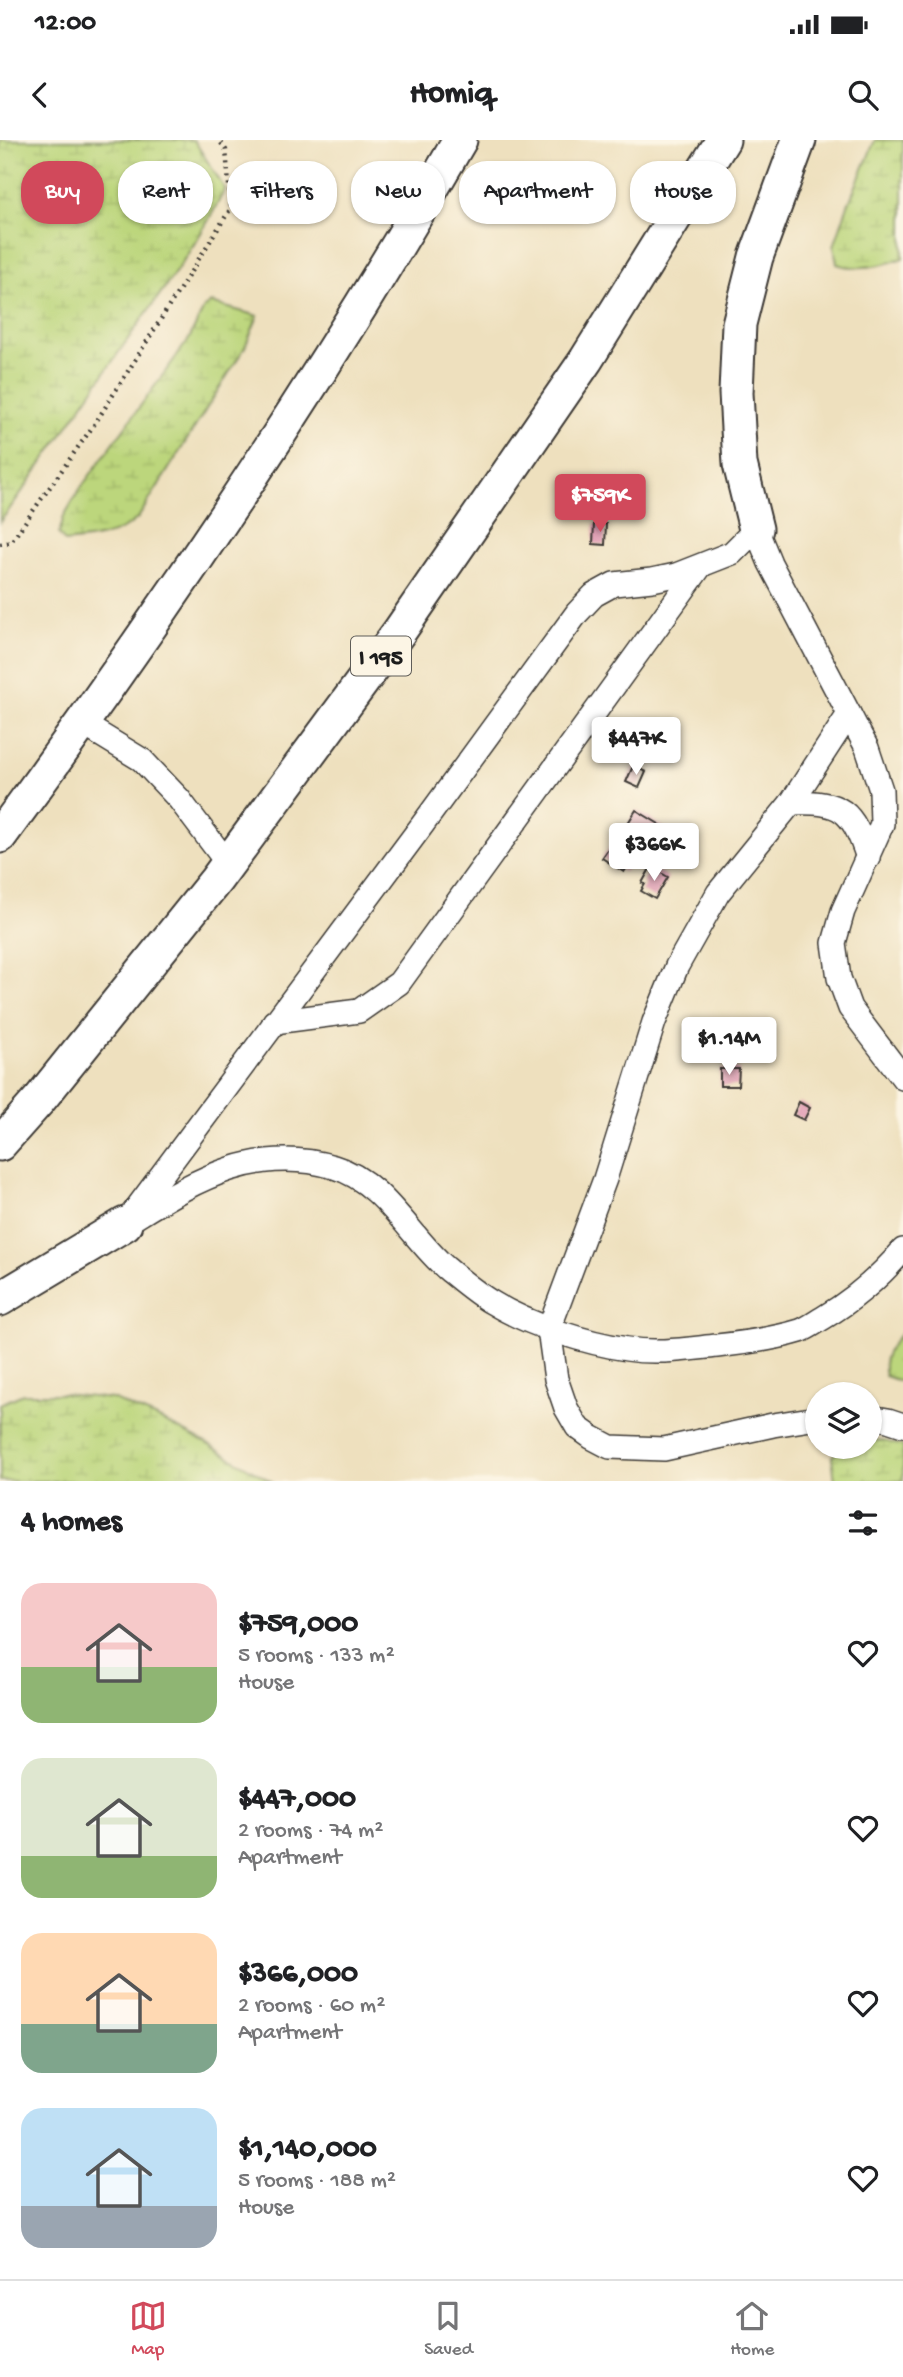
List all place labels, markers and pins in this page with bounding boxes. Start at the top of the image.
pin: $759K [551,474,649,534]
pin: $447K [587,718,685,777]
pin: $366K [605,824,703,883]
pin: $1.14M [672,1018,786,1077]

